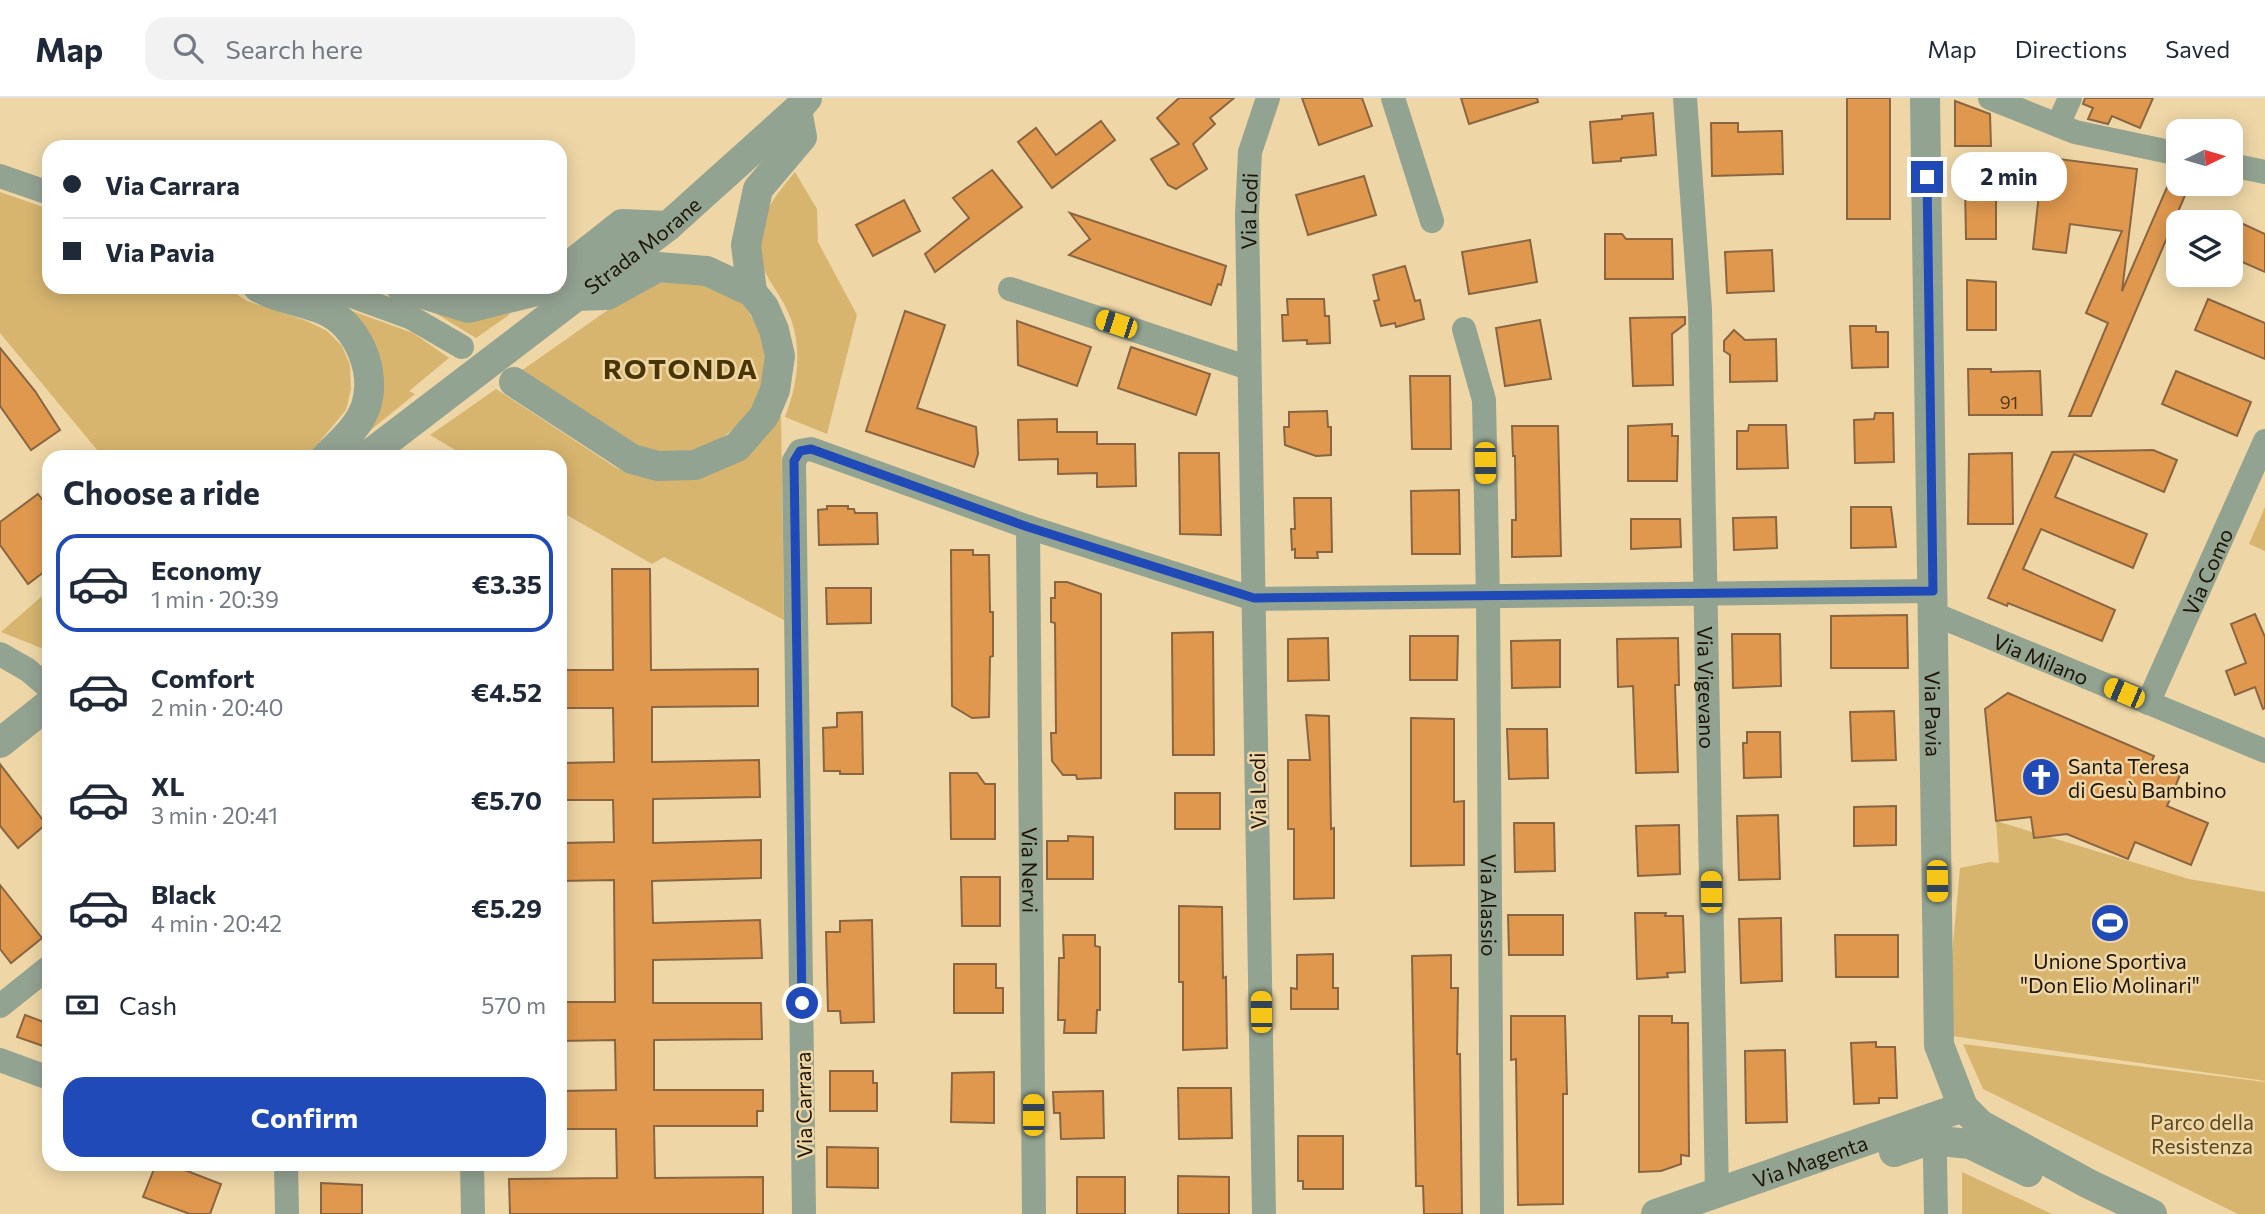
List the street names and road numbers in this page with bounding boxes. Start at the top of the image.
street label: Via Lodi [1234,172,1261,250]
street label: Strada Morane [578,191,705,299]
street label: Via Como [2176,524,2237,619]
street label: Via Vigevano [1694,626,1721,749]
street label: Via Milano [1990,627,2093,689]
street label: Via Pavia [1921,671,1947,757]
street label: Via Lodi [1244,752,1270,830]
street label: Via Nervi [1018,827,1044,913]
street label: Via Alassio [1477,854,1503,957]
street label: Via Carrara [790,1051,816,1159]
street label: Via Magenta [1749,1129,1871,1192]

